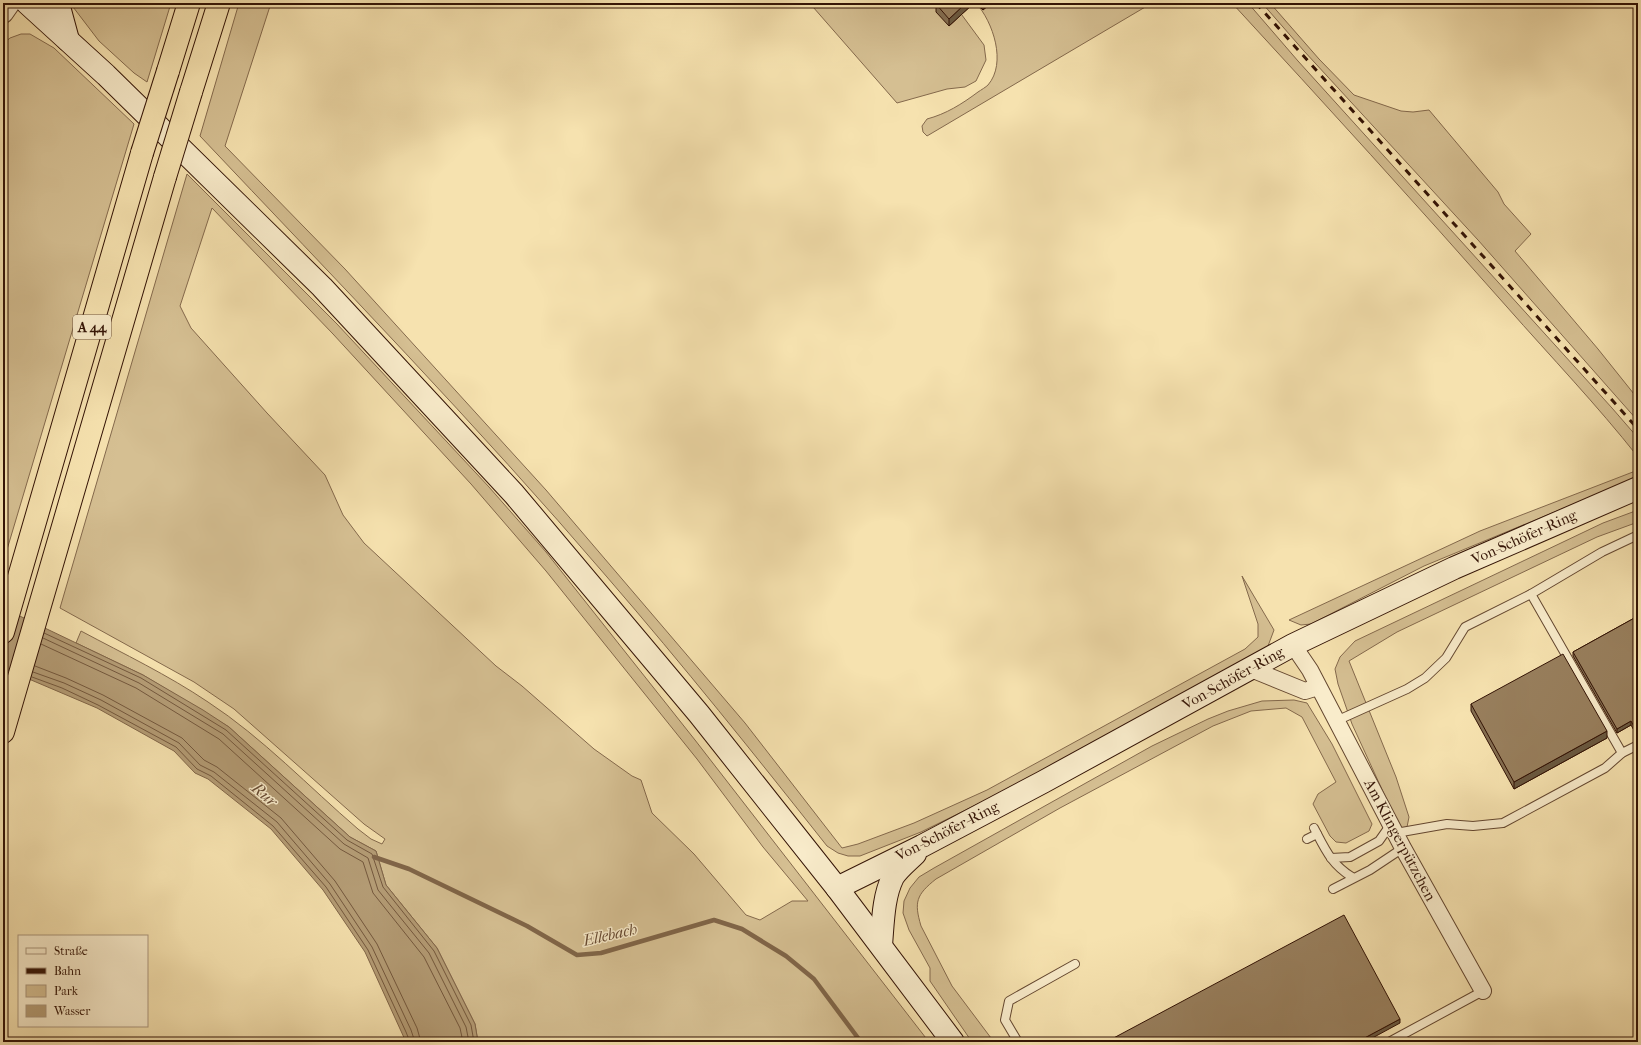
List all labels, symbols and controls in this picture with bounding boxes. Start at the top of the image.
road number: A 44 [73,315,111,339]
street label: Von-Schöfer-Ring [1468,505,1580,569]
street label: Von-Schöfer-Ring [1178,642,1288,714]
street label: Am Klingerpützchen [1360,775,1440,904]
water label: Rur [247,778,283,812]
street label: Von-Schöfer-Ring [891,797,1003,865]
water label: Ellebach [580,919,639,950]
legend [18,935,148,1027]
text: Straße [54,944,88,958]
text: Bahn [54,964,81,978]
text: Park [54,984,79,998]
text: Wasser [53,1004,91,1018]

